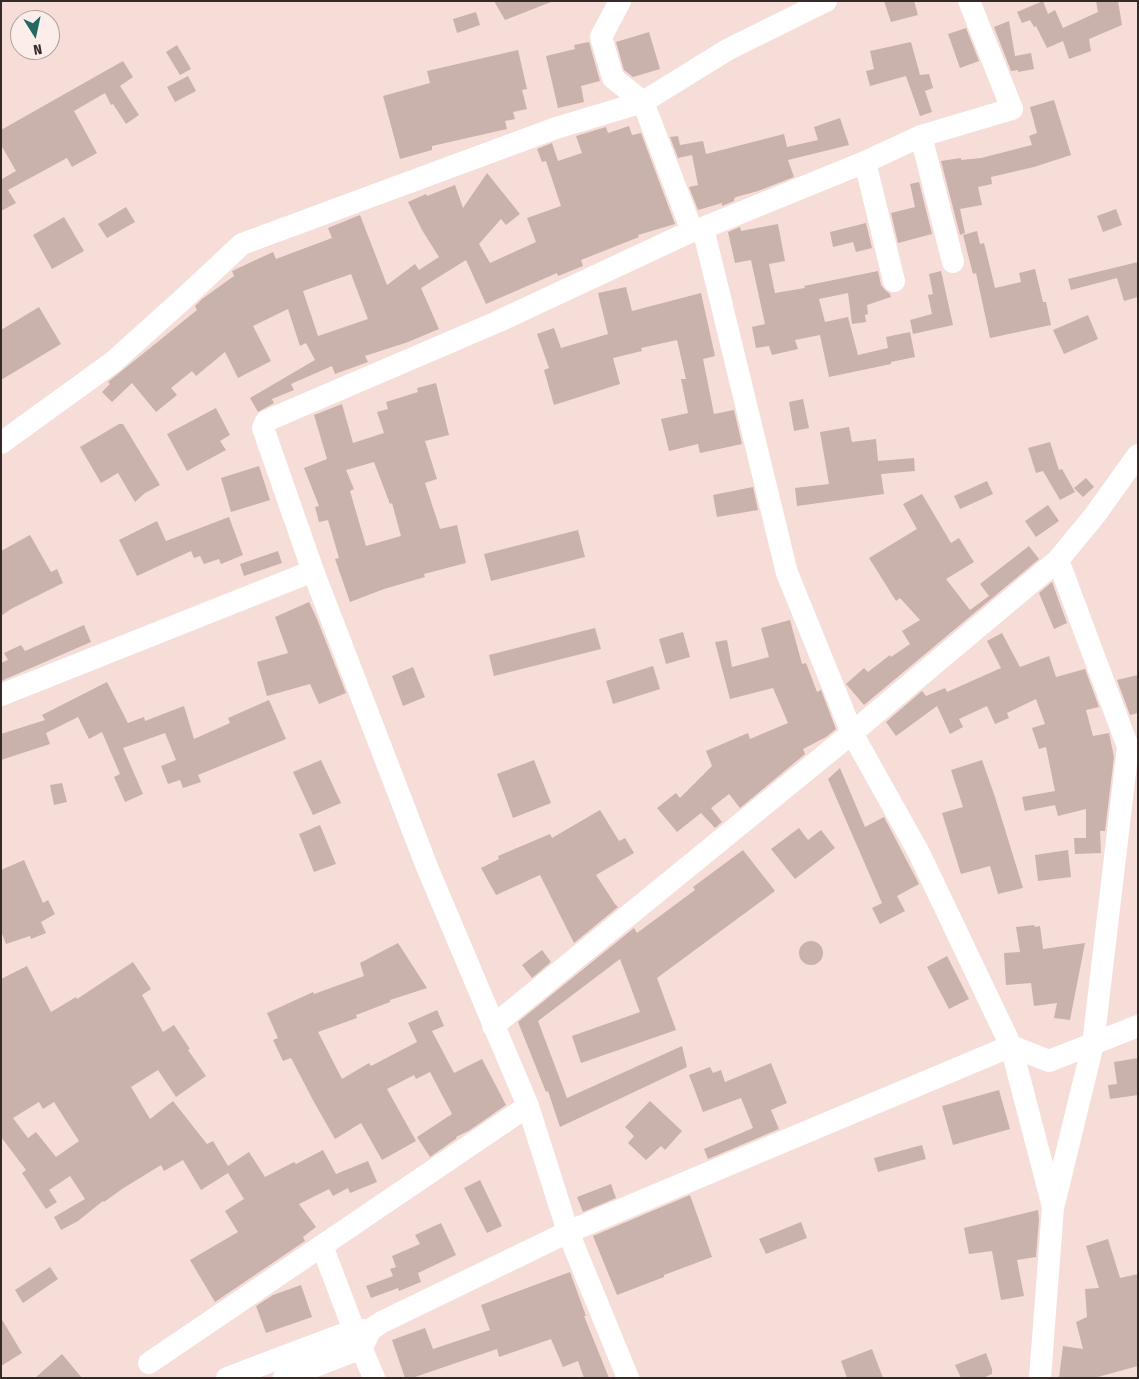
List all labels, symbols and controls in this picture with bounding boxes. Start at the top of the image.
north arrow [10,10,60,60]
text: N [32,40,43,58]

